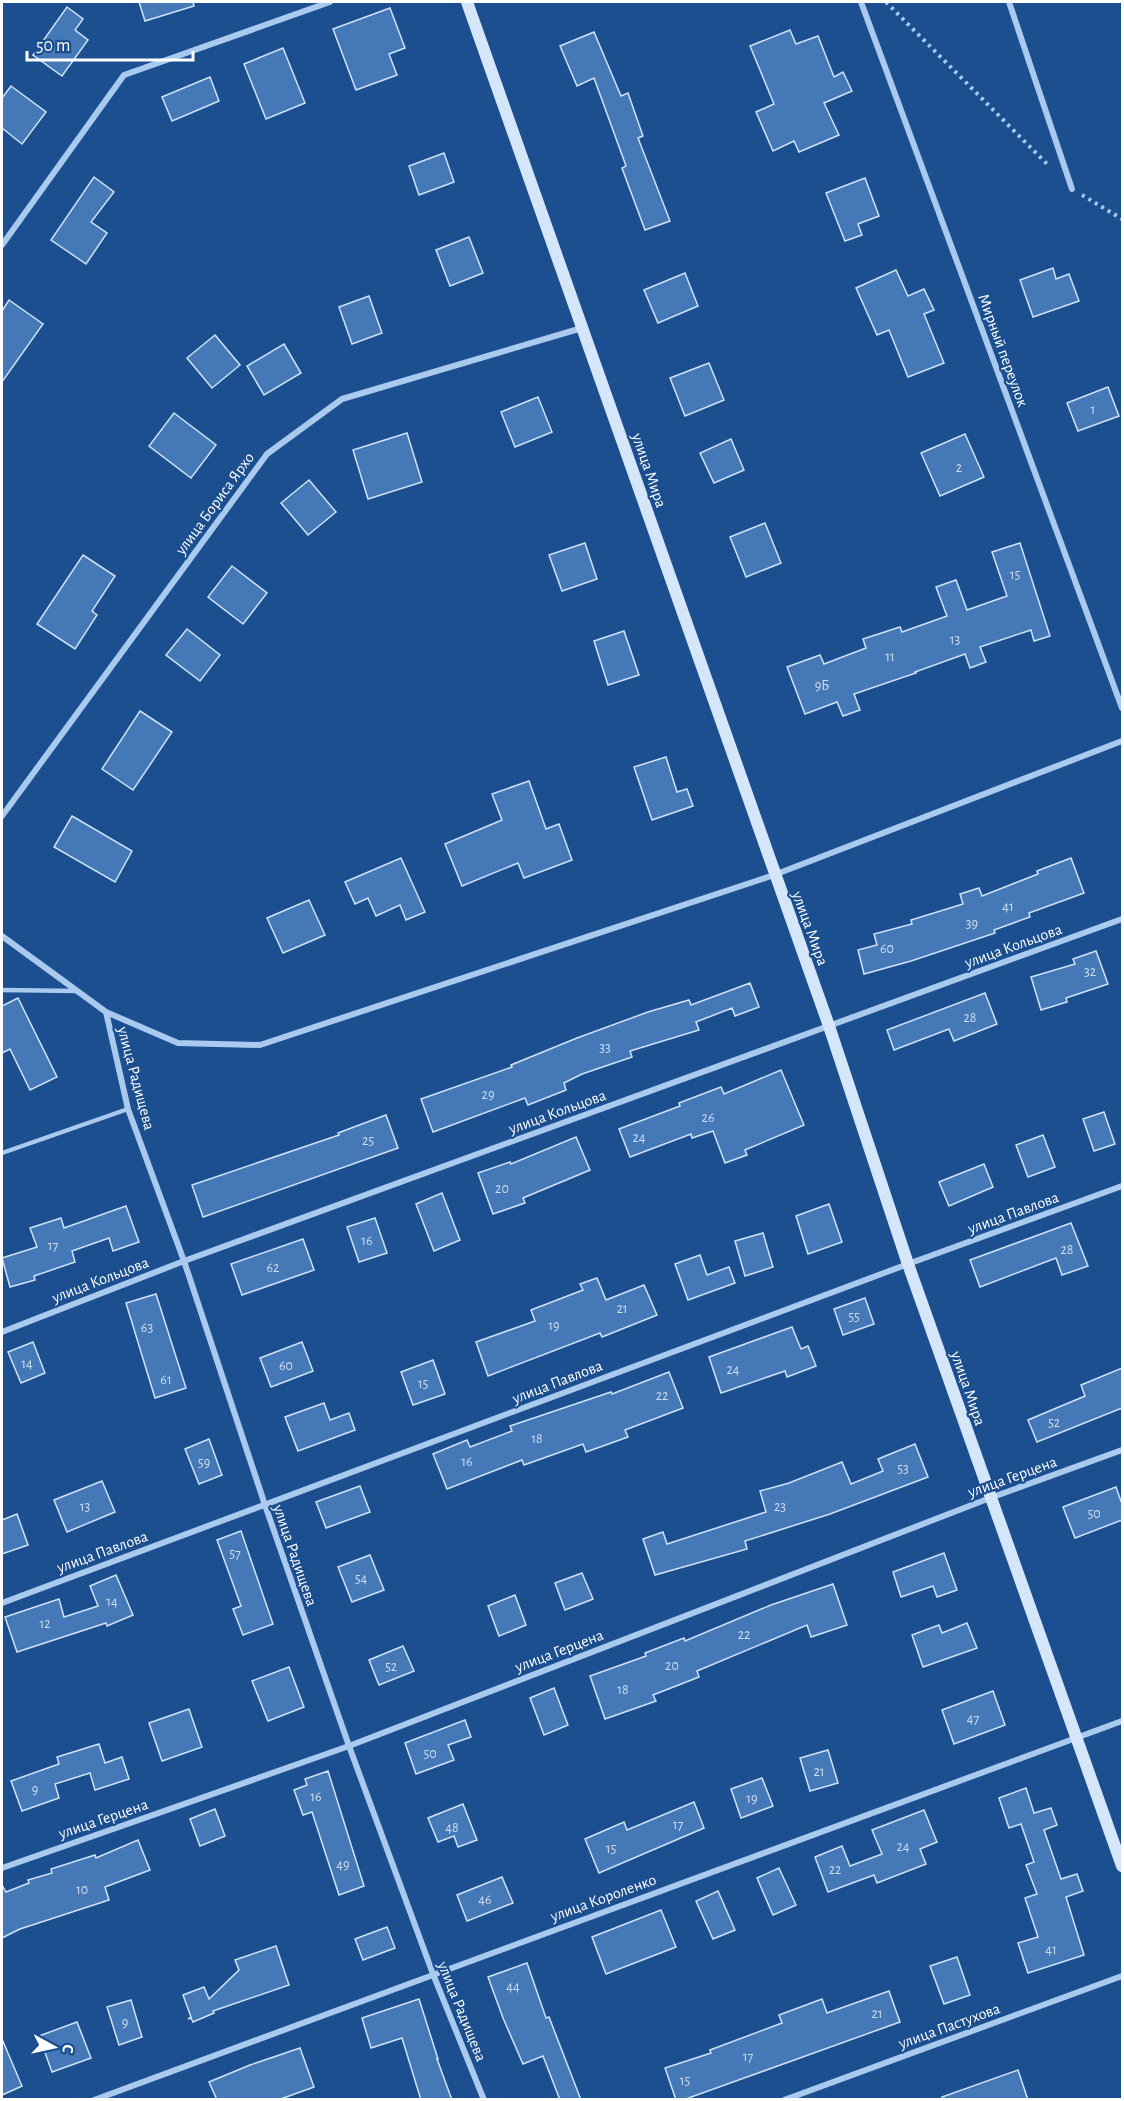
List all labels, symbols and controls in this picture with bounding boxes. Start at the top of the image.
scale bar [27,24,194,62]
text: 50 m [36,37,70,55]
street label: Мирный переулок [974,292,1031,410]
house number: 1 [1091,403,1095,417]
street label: улица Мира [628,430,669,510]
street label: улица Бориса Ярхо [172,449,258,559]
house number: 2 [956,461,962,475]
house number: 15 [1010,568,1020,582]
house number: 13 [950,633,961,647]
house number: 11 [885,650,895,664]
house number: 9Б [815,679,829,693]
street label: улица Мира [788,888,831,968]
house number: 41 [1002,900,1014,914]
house number: 39 [966,917,978,931]
street label: улица Кольцова [962,921,1064,972]
house number: 60 [880,942,894,956]
house number: 32 [1084,965,1096,979]
house number: 28 [963,1011,977,1025]
street label: улица Радищева [113,1024,158,1132]
house number: 33 [599,1041,611,1055]
street label: улица Кольцова [506,1087,608,1138]
house number: 29 [482,1088,494,1102]
house number: 26 [702,1111,714,1125]
house number: 24 [632,1131,646,1145]
house number: 25 [362,1134,374,1148]
house number: 20 [495,1182,509,1196]
street label: улица Павлова [965,1189,1061,1238]
house number: 16 [361,1234,373,1248]
house number: 17 [48,1239,58,1253]
house number: 28 [1060,1243,1074,1257]
street label: улица Кольцова [49,1254,151,1307]
house number: 62 [267,1261,279,1275]
house number: 21 [616,1302,628,1316]
house number: 55 [848,1310,860,1324]
house number: 19 [548,1319,560,1333]
house number: 63 [141,1321,153,1335]
street label: улица Мира [947,1348,988,1428]
house number: 14 [21,1357,33,1371]
street label: улица Павлова [509,1357,605,1408]
house number: 60 [279,1359,293,1373]
house number: 24 [726,1363,740,1377]
house number: 61 [160,1373,172,1387]
house number: 15 [418,1377,428,1391]
house number: 22 [656,1389,668,1403]
house number: 52 [1048,1416,1060,1430]
house number: 18 [531,1432,543,1446]
street label: улица Герцена [965,1453,1059,1502]
house number: 16 [461,1455,473,1469]
house number: 59 [198,1456,210,1470]
house number: 53 [897,1462,909,1476]
house number: 13 [80,1500,91,1514]
house number: 23 [774,1500,786,1514]
street label: улица Радищева [269,1502,320,1609]
house number: 50 [1087,1507,1101,1521]
street label: улица Павлова [54,1528,150,1577]
house number: 57 [229,1547,241,1561]
house number: 54 [355,1572,368,1586]
house number: 14 [106,1595,118,1609]
house number: 12 [39,1617,51,1631]
street label: улица Герцена [512,1627,606,1676]
house number: 22 [738,1628,750,1642]
house number: 20 [665,1659,679,1673]
house number: 52 [385,1660,397,1674]
house number: 18 [617,1683,629,1697]
house number: 47 [967,1712,979,1726]
house number: 50 [423,1747,437,1761]
house number: 21 [813,1765,825,1779]
house number: 9 [32,1783,38,1797]
house number: 16 [310,1790,322,1804]
house number: 19 [746,1792,758,1806]
street label: улица Герцена [56,1796,150,1843]
house number: 17 [673,1818,683,1832]
house number: 48 [445,1821,459,1835]
house number: 24 [896,1840,910,1854]
house number: 15 [606,1842,616,1856]
house number: 49 [336,1858,350,1872]
house number: 22 [829,1863,841,1877]
street label: улица Короленко [547,1871,659,1926]
house number: 10 [76,1883,88,1897]
house number: 46 [478,1893,492,1907]
house number: 41 [1045,1943,1057,1957]
street label: улица Радищева [433,1958,489,2064]
house number: 44 [506,1980,520,1994]
street label: улица Пастухова [896,2000,1002,2053]
house number: 21 [871,2007,883,2021]
house number: 9 [122,2016,128,2030]
north arrow [24,2017,84,2077]
text: С [59,2043,76,2055]
house number: 17 [743,2050,753,2064]
house number: 15 [680,2074,690,2088]

